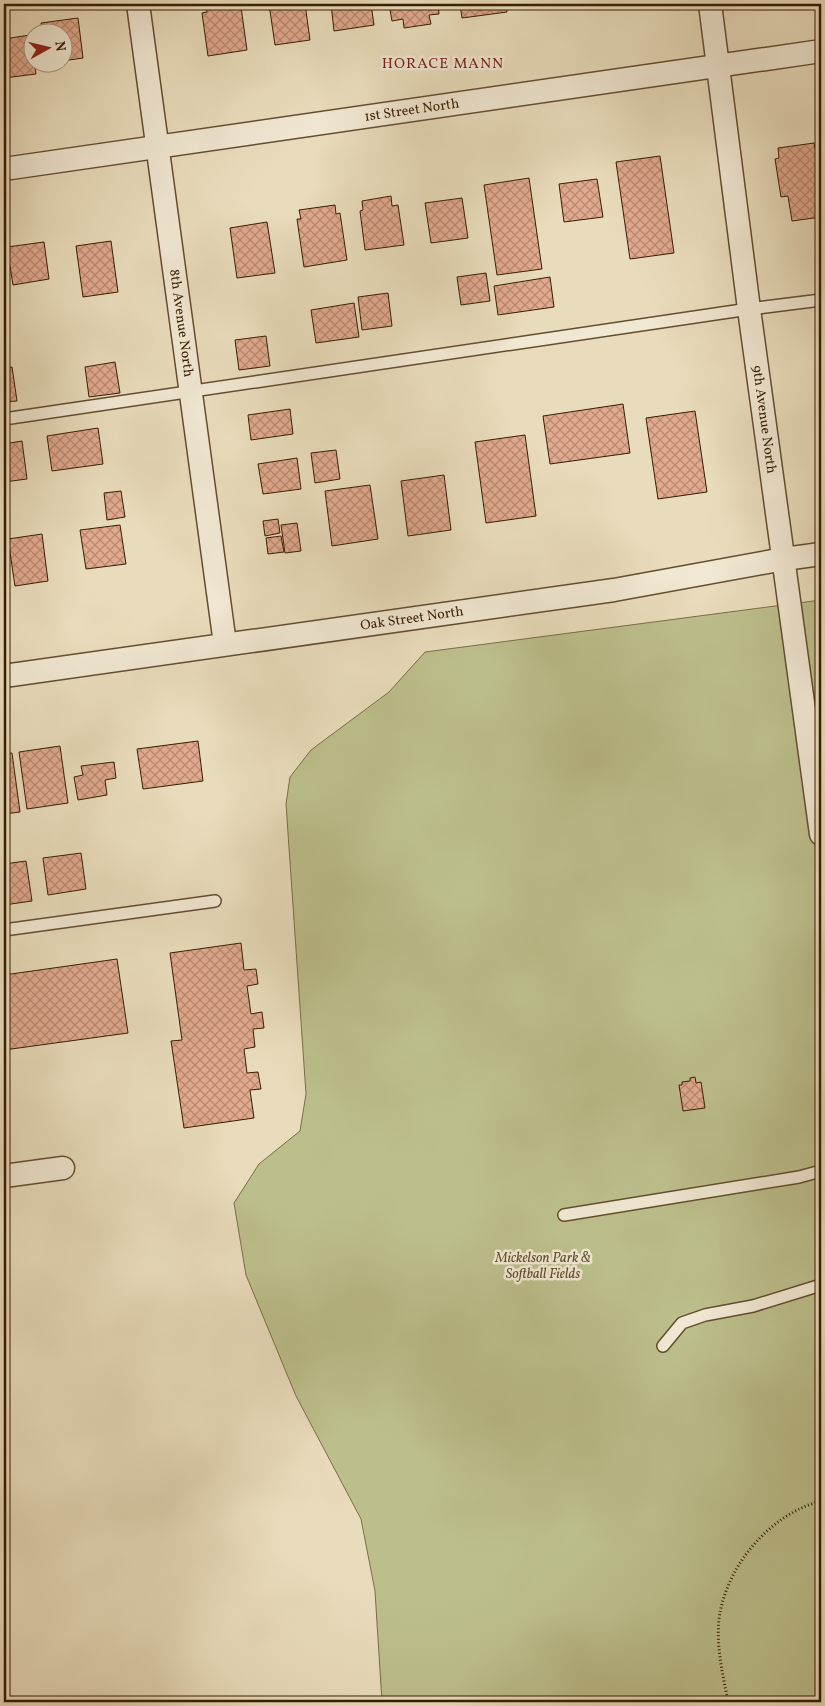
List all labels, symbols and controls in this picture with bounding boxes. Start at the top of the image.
north arrow [22,22,72,72]
text: N [49,40,70,53]
district label: HORACE MANN [382,54,504,75]
street label: 1st Street North [363,94,460,126]
street label: 8th Avenue North [165,268,198,378]
street label: 9th Avenue North [747,364,781,475]
street label: Oak Street North [359,602,465,635]
park label: Mickelson Park & Softball Fields [494,1249,591,1284]

